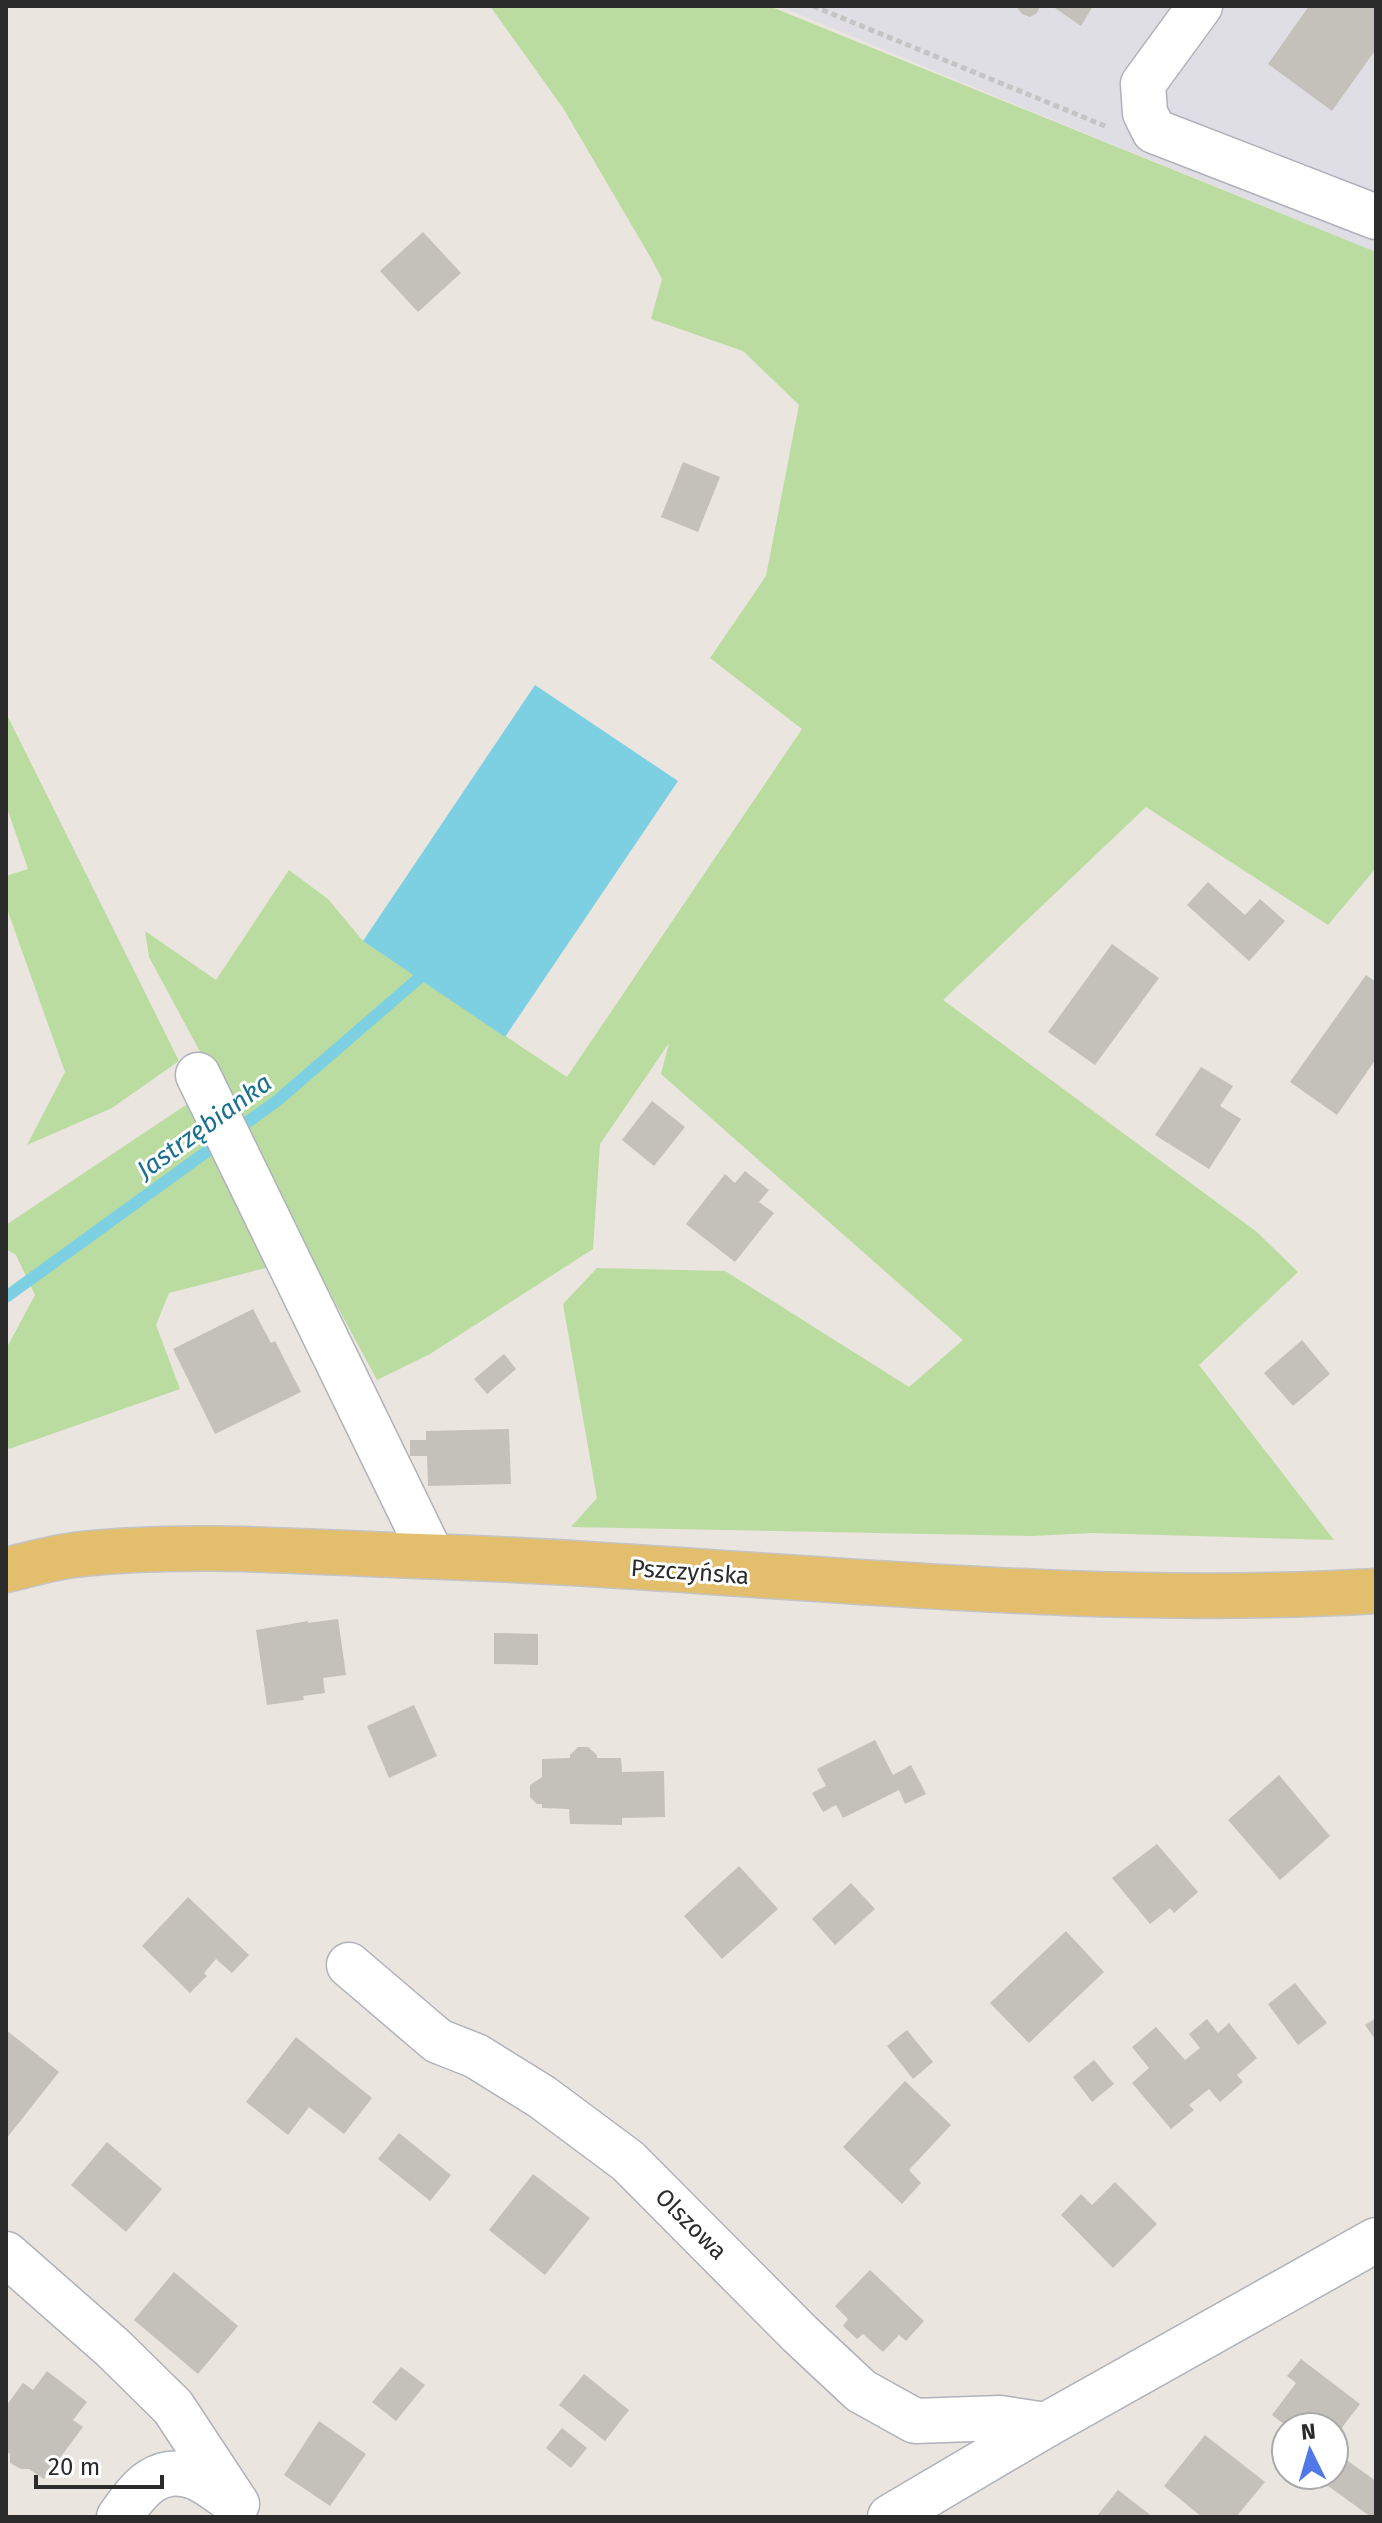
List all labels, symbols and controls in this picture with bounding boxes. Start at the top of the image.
water label: Jastrzębianka [129,1067,278,1187]
street label: Pszczyńska [630,1554,750,1590]
street label: Olszowa [650,2183,732,2265]
north arrow [1270,2411,1350,2491]
text: N [1300,2417,1317,2446]
scale bar [36,2439,162,2489]
text: 20 m [48,2453,100,2481]

